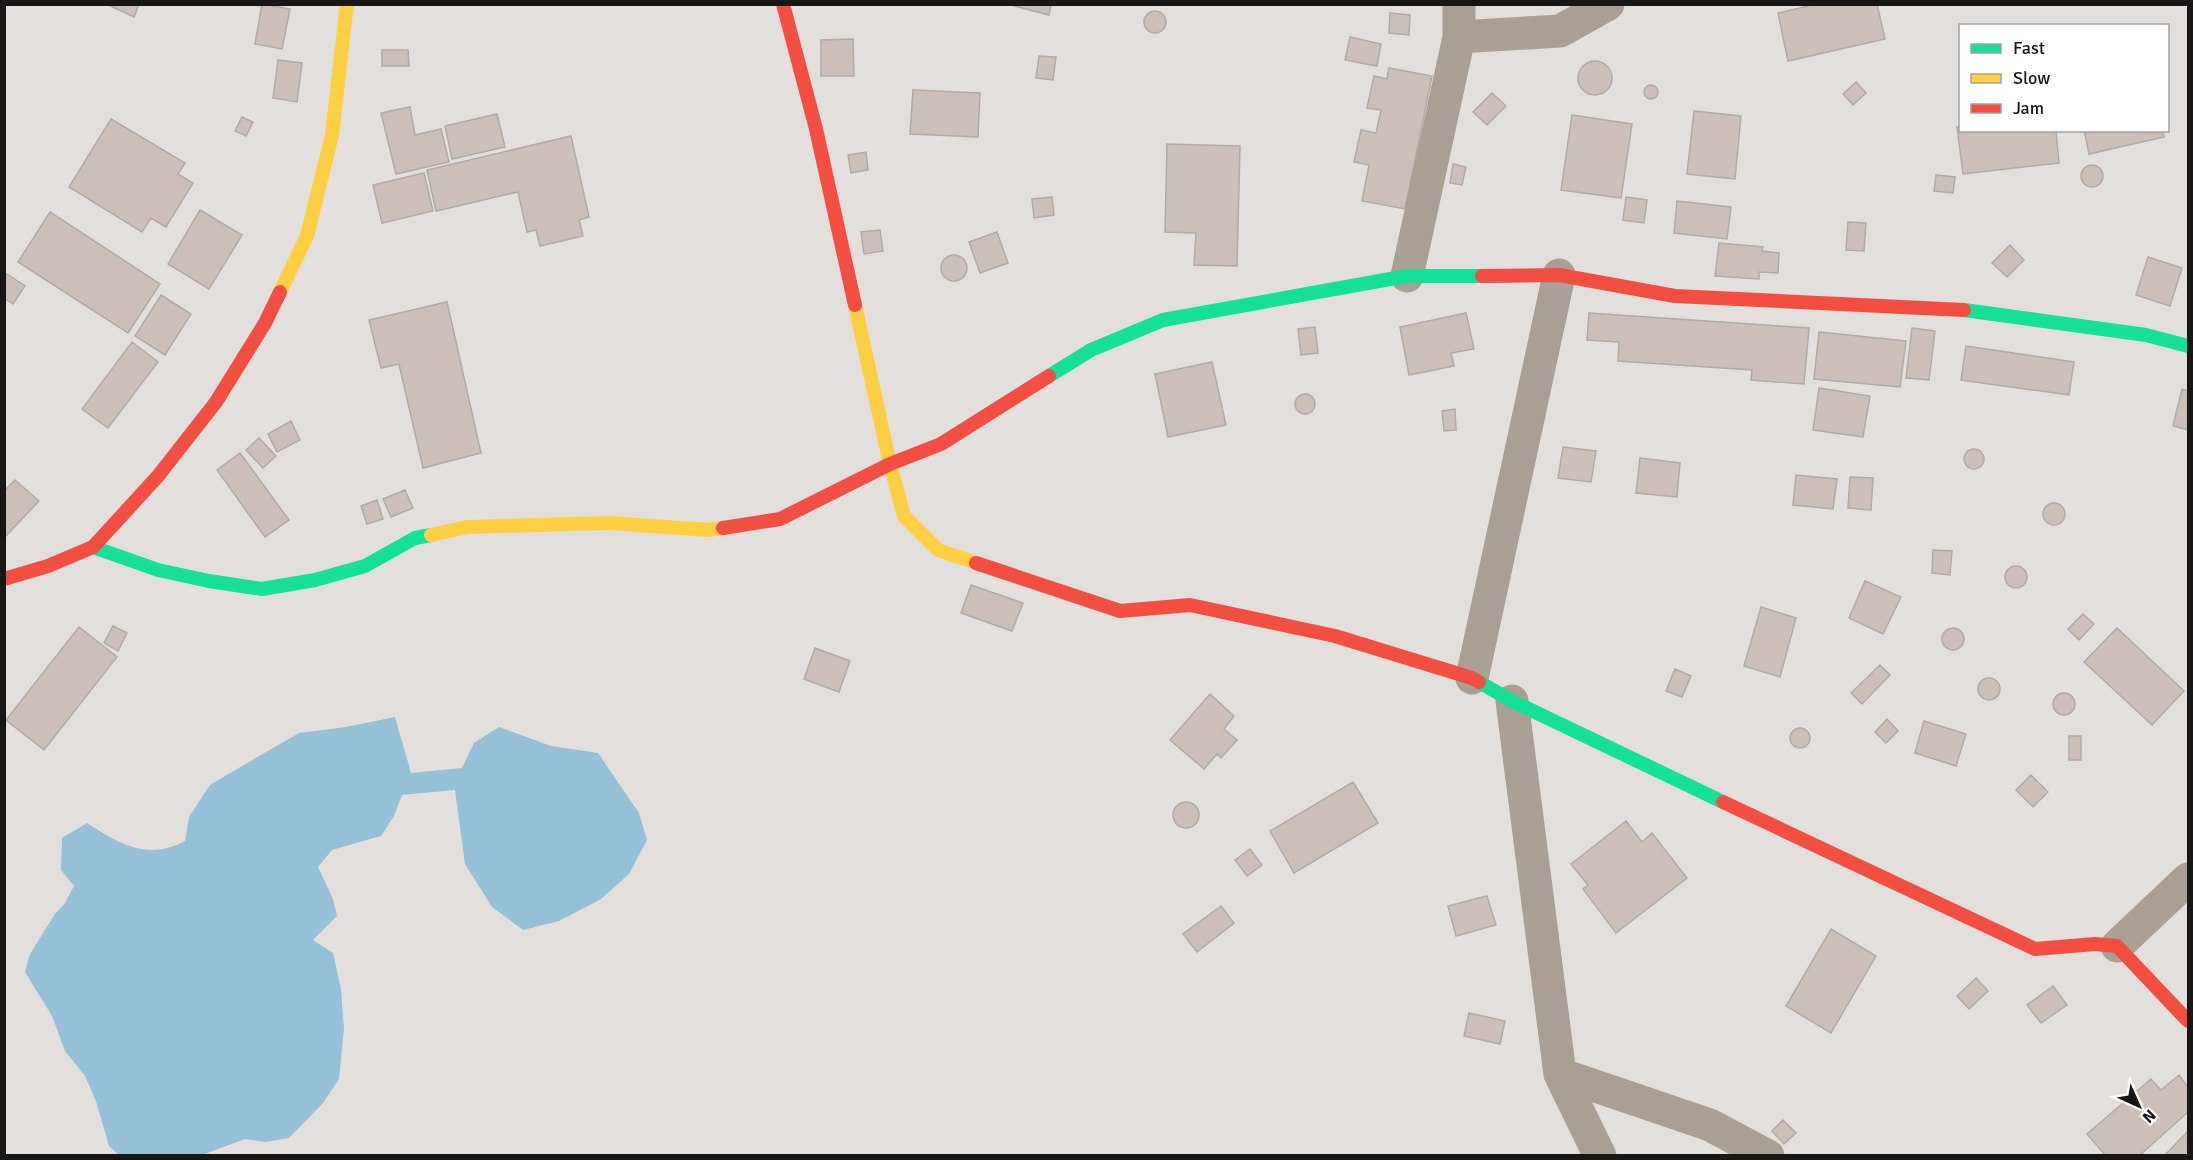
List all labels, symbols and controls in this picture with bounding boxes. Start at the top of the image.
legend [1959,24,2169,132]
text: Fast [2013,37,2045,59]
text: Slow [2013,67,2050,89]
text: Jam [2013,97,2044,119]
north arrow [2109,1076,2169,1136]
text: N [2138,1105,2160,1127]

